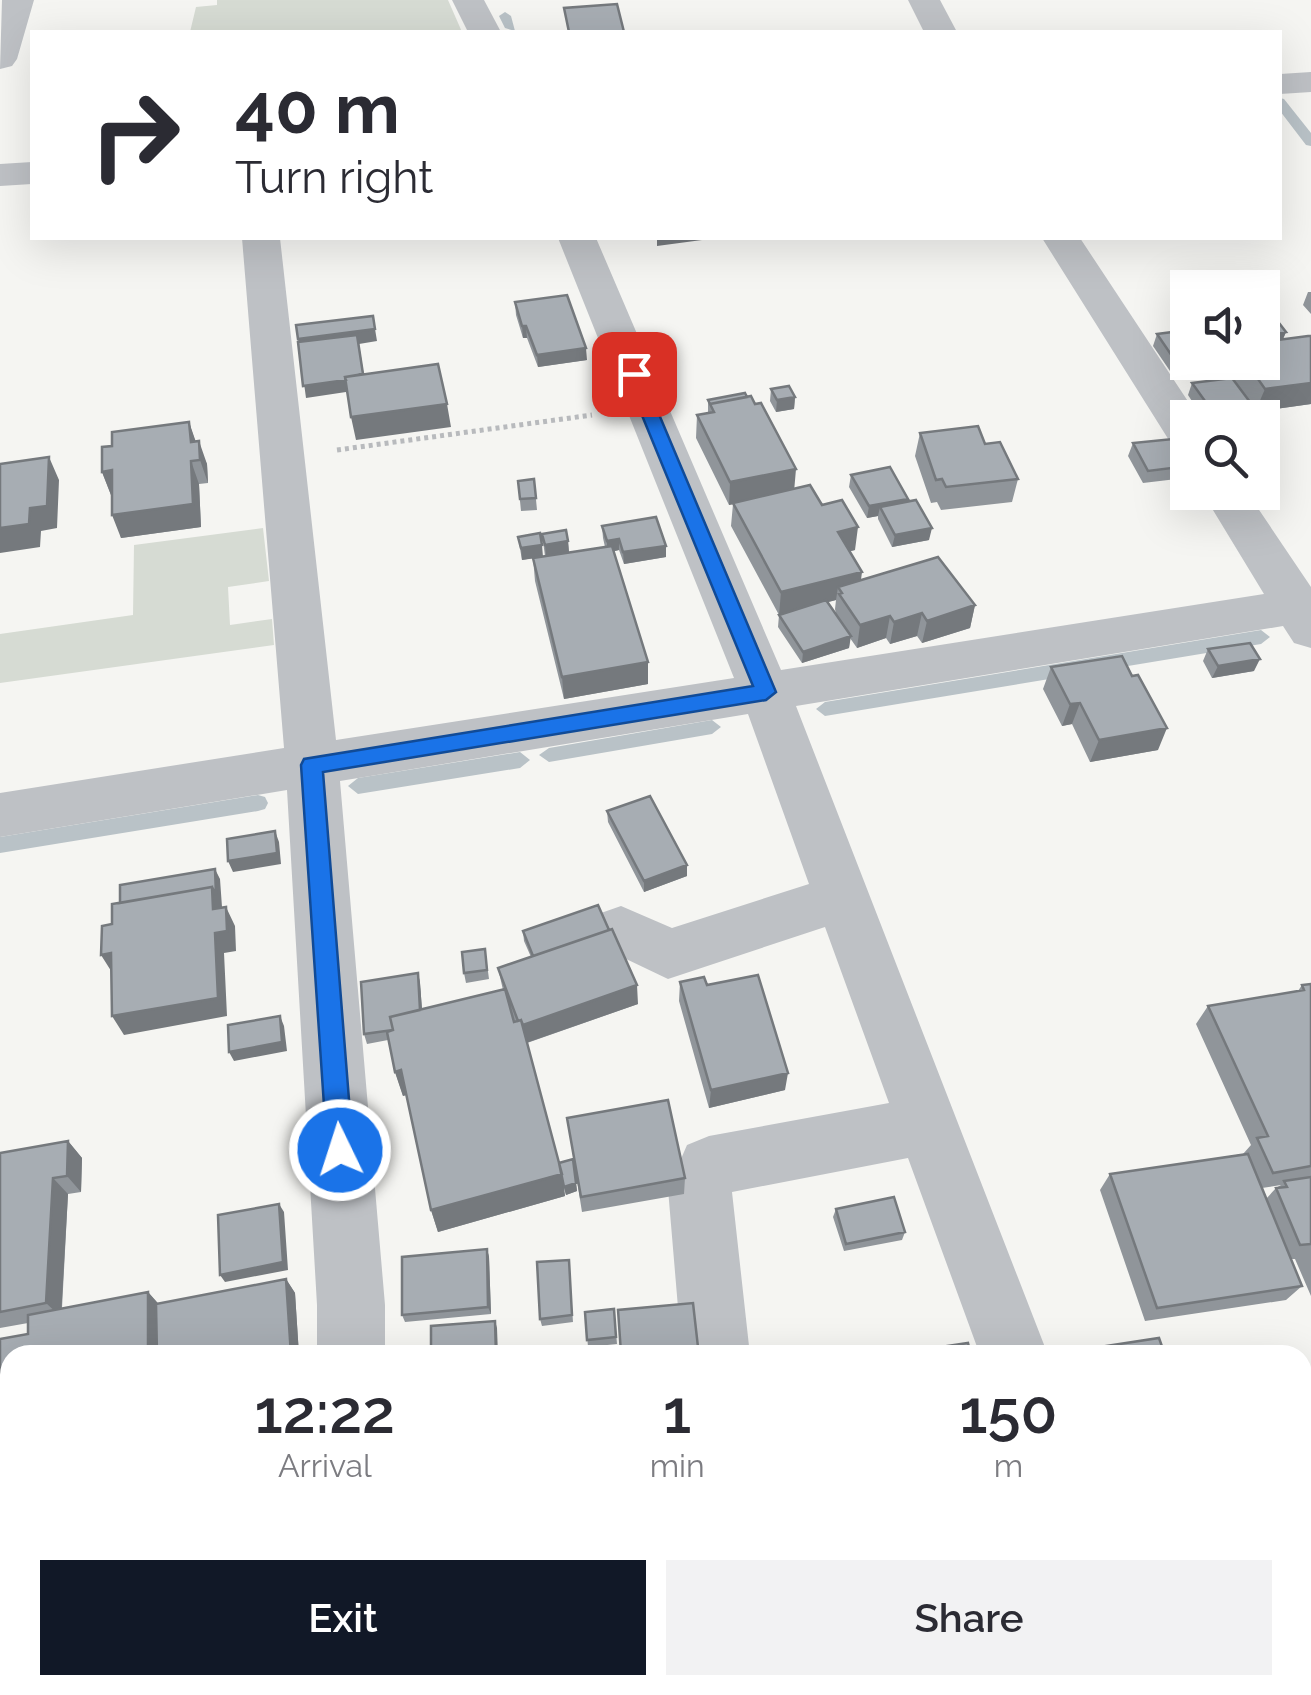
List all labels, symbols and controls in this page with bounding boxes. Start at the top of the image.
text: 40 m [235,67,400,149]
icon: right [70,70,200,200]
text: Turn right [235,151,433,204]
map controls [1170,270,1280,510]
button: sound [1170,270,1280,380]
pin [592,332,677,417]
icon: arrive [607,347,662,402]
button: search [1170,400,1280,510]
position arrow [288,1098,392,1202]
text: 12:22 [255,1377,395,1447]
text: 1 [663,1377,691,1447]
text: 150 [959,1377,1057,1447]
text: Arrival [278,1447,372,1484]
text: min [650,1447,705,1484]
text: m [994,1447,1023,1484]
button: Exit [40,1560,646,1675]
button: Share [666,1560,1272,1675]

